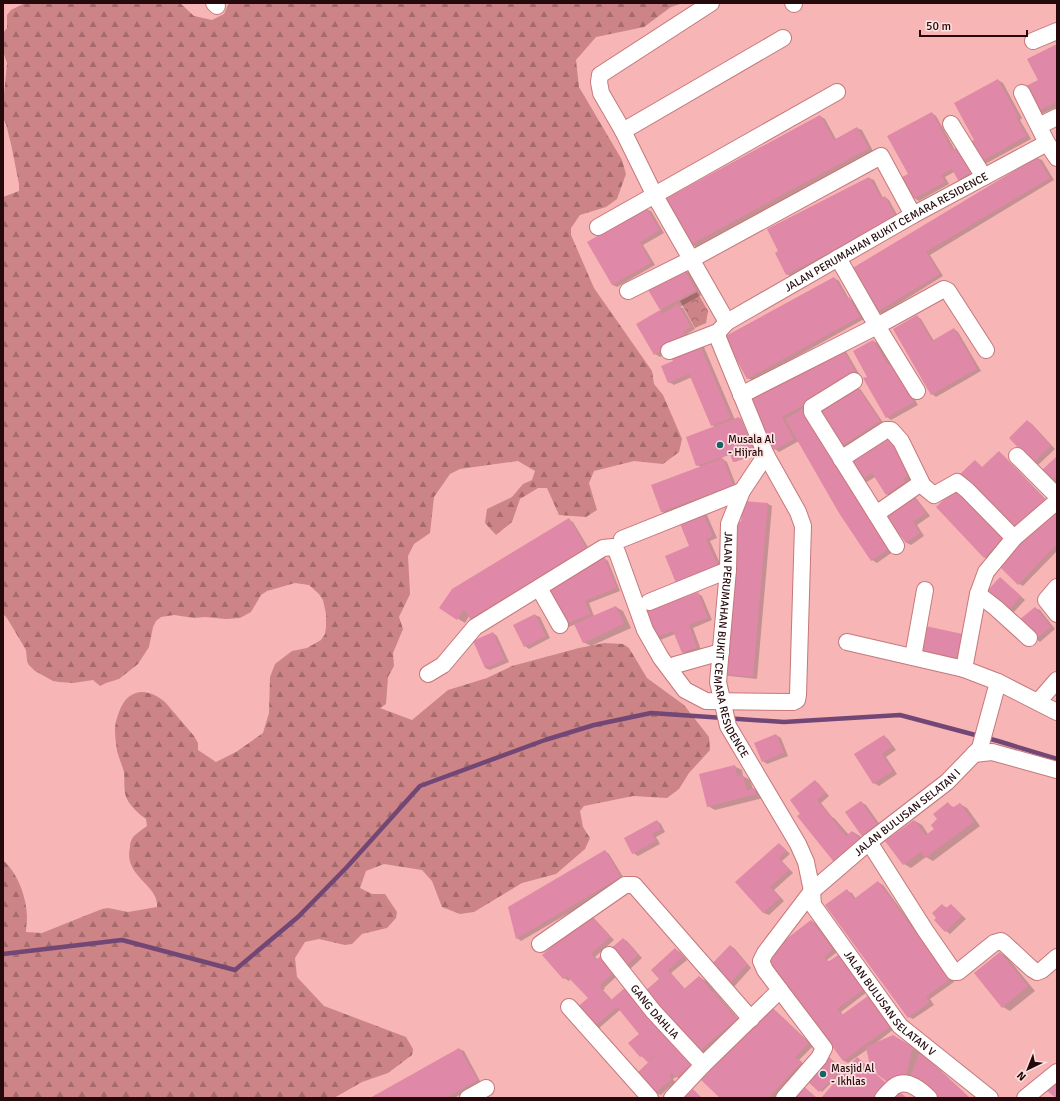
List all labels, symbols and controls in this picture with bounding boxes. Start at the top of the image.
scale bar [920,12,1027,38]
text: 50 m [926,19,951,34]
street label: JALAN PERUMAHAN BUKIT CEMARA RESIDENCE [782,170,990,295]
place label: Musala Al - Hijrah [728,433,774,459]
marker: Musala Al - Hijrah [715,440,725,450]
street label: JALAN PERUMAHAN BUKIT CEMARA RESIDENCE [711,531,751,760]
street label: JALAN BULUSAN SELATAN I [852,766,963,859]
street label: JALAN BULUSAN SELATAN V [841,948,938,1059]
street label: GANG DAHLIA [628,982,682,1042]
north arrow [1008,1049,1048,1089]
place label: Masjid Al - Ikhlas [831,1062,874,1088]
marker: Masjid Al - Ikhlas [818,1069,828,1079]
text: N [1014,1069,1029,1083]

